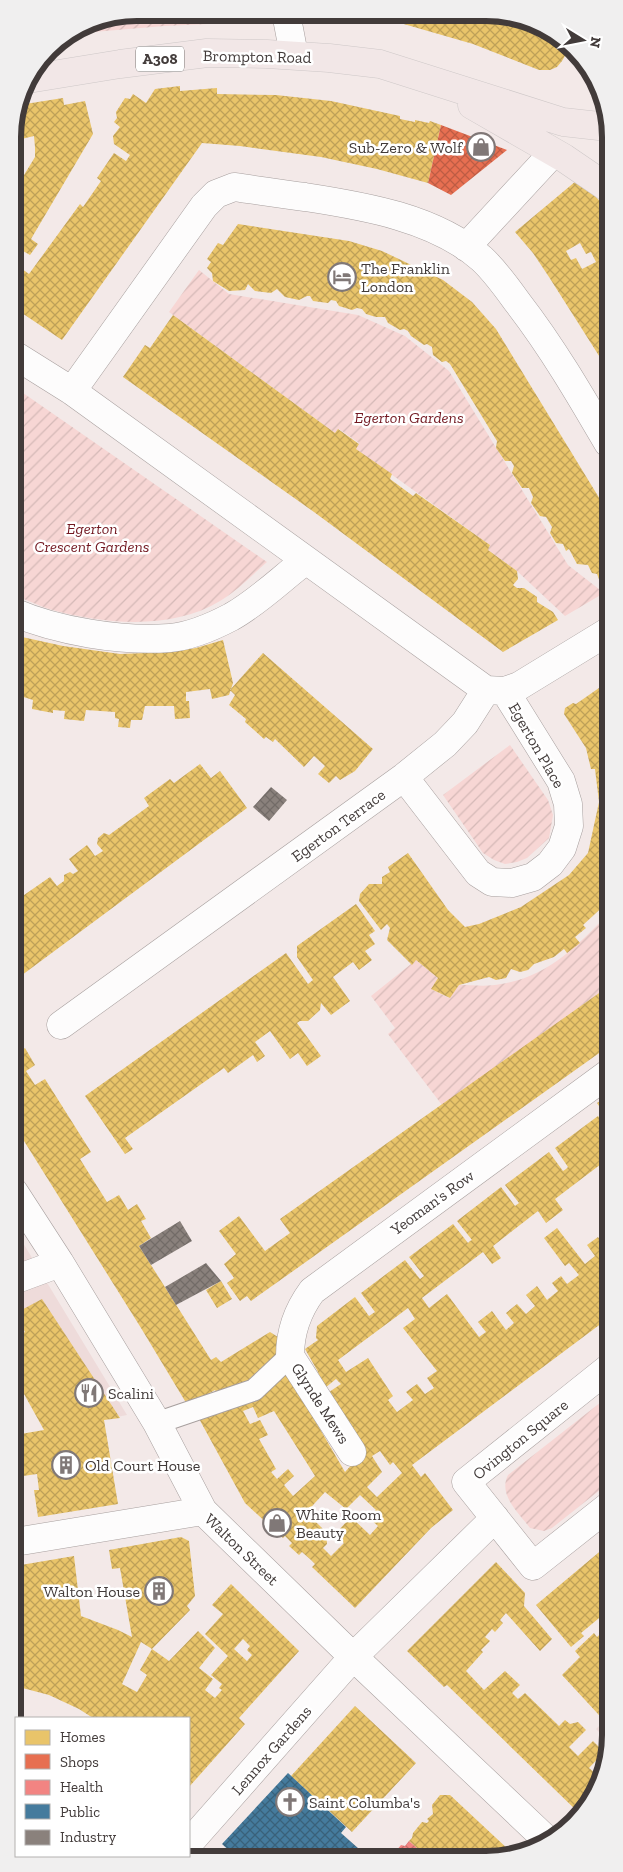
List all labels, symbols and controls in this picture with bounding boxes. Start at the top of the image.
north arrow [558,15,608,65]
text: N [586,35,605,49]
road number: A308 [136,46,184,72]
street label: Brompton Road [203,46,312,67]
shop icon: Sub-Zero & Wolf [466,132,496,162]
place label: Sub-Zero & Wolf [349,138,464,157]
place label: The Franklin London [361,259,451,296]
hotel icon: The Franklin London [327,262,357,292]
park label: Egerton Gardens [354,408,464,427]
park label: Egerton Crescent Gardens [34,519,150,556]
street label: Egerton Place [504,699,569,791]
street label: Egerton Terrace [288,785,389,866]
street label: Yeoman's Row [386,1165,478,1240]
street label: Glynde Mews [287,1359,354,1447]
restaurant icon: Scalini [74,1378,104,1408]
place label: Scalini [108,1384,155,1403]
street label: Ovington Square [469,1395,572,1484]
building icon: Old Court House [51,1450,81,1480]
place label: Old Court House [85,1456,200,1475]
place label: White Room Beauty [296,1505,382,1542]
shop icon: White Room Beauty [262,1508,292,1538]
street label: Walton Street [201,1509,283,1589]
building icon: Walton House [144,1576,174,1606]
place label: Walton House [43,1582,140,1601]
street label: Lennox Gardens [227,1702,315,1799]
legend [15,1717,190,1857]
text: Homes [60,1728,105,1746]
text: Shops [60,1753,99,1771]
text: Health [60,1778,104,1796]
church icon: Saint Columba's [275,1787,305,1817]
place label: Saint Columba's [309,1793,420,1812]
text: Public [60,1803,100,1821]
text: Industry [60,1828,117,1846]

